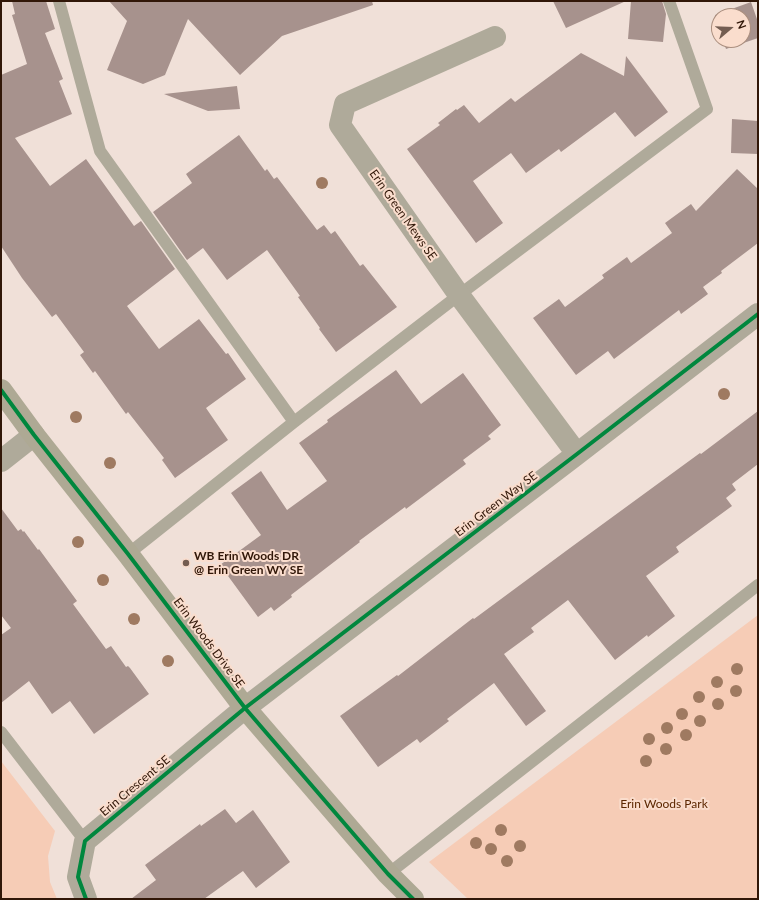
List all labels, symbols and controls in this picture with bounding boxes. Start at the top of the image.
north arrow [711,8,751,48]
text: N [734,18,749,30]
street label: Erin Green Mews SE [366,167,440,263]
street label: Erin Green Way SE [452,468,540,540]
place label: WB Erin Woods DR @ Erin Green WY SE [194,549,303,577]
marker: WB Erin Woods DR @ Erin Green WY SE [181,558,191,568]
street label: Erin Woods Drive SE [170,595,248,691]
street label: Erin Crescent SE [97,753,173,819]
park label: Erin Woods Park [620,797,708,811]

